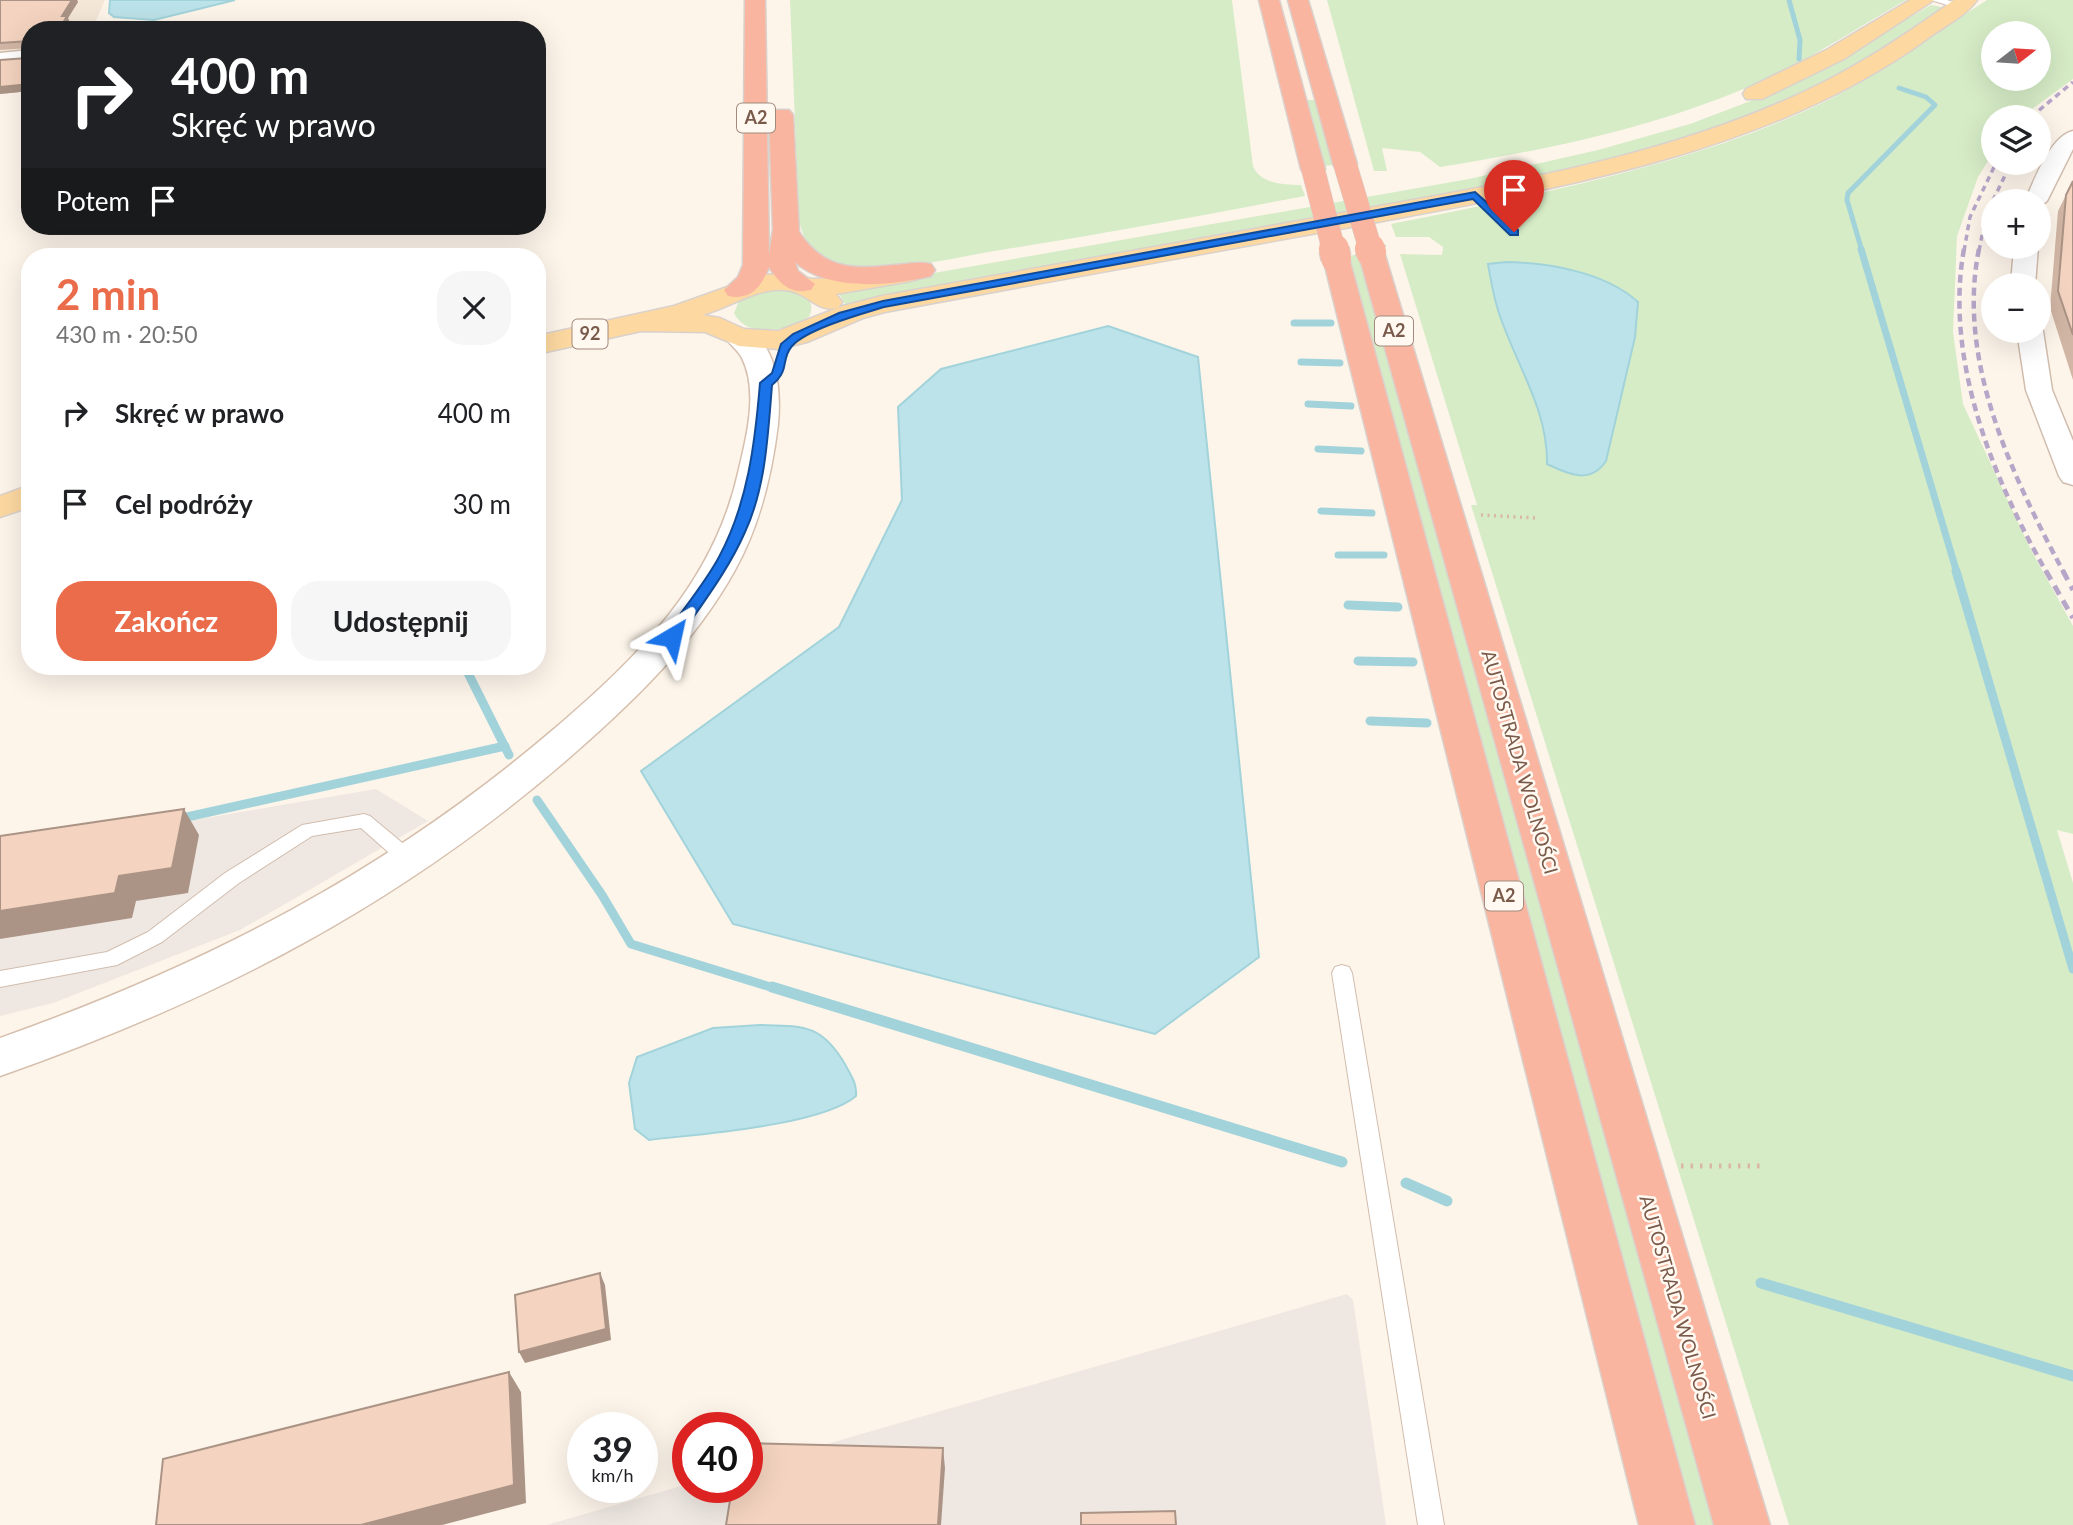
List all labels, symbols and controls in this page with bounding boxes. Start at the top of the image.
north arrow [1981,21,2051,91]
map controls [1981,21,2051,343]
text: 400 m [171,46,309,104]
icon: right [56,49,147,140]
road number: A2 [737,104,775,132]
text: Skręć w prawo [171,105,376,144]
button: layers [1981,105,2051,175]
pin [1484,160,1544,232]
icon: arrive [1495,171,1533,209]
icon: arrive [144,182,182,220]
text: Potem [56,185,130,217]
button: + [1981,189,2051,259]
text: 2 min [56,269,160,319]
button: close [437,271,511,345]
button: − [1981,273,2051,343]
road number: A2 [1375,316,1413,346]
text: 430 m · 20:50 [56,320,198,348]
road number: 92 [572,320,608,348]
icon: right [56,394,94,432]
text: Skręć w prawo [115,397,284,429]
text: 400 m [438,397,511,429]
icon: arrive [56,485,94,523]
text: Cel podróży [115,488,253,520]
text: 30 m [453,488,511,520]
button: Zakończ [56,581,277,661]
button: Udostępnij [291,581,511,661]
position arrow [635,600,709,674]
street label: AUTOSTRADA WOLNOŚCI [1477,647,1564,877]
road number: A2 [1485,882,1523,911]
street label: AUTOSTRADA WOLNOŚCI [1635,1192,1722,1422]
speed limit sign: 40 [672,1412,763,1503]
text: 39 [592,1427,633,1469]
text: km/h [591,1464,634,1486]

